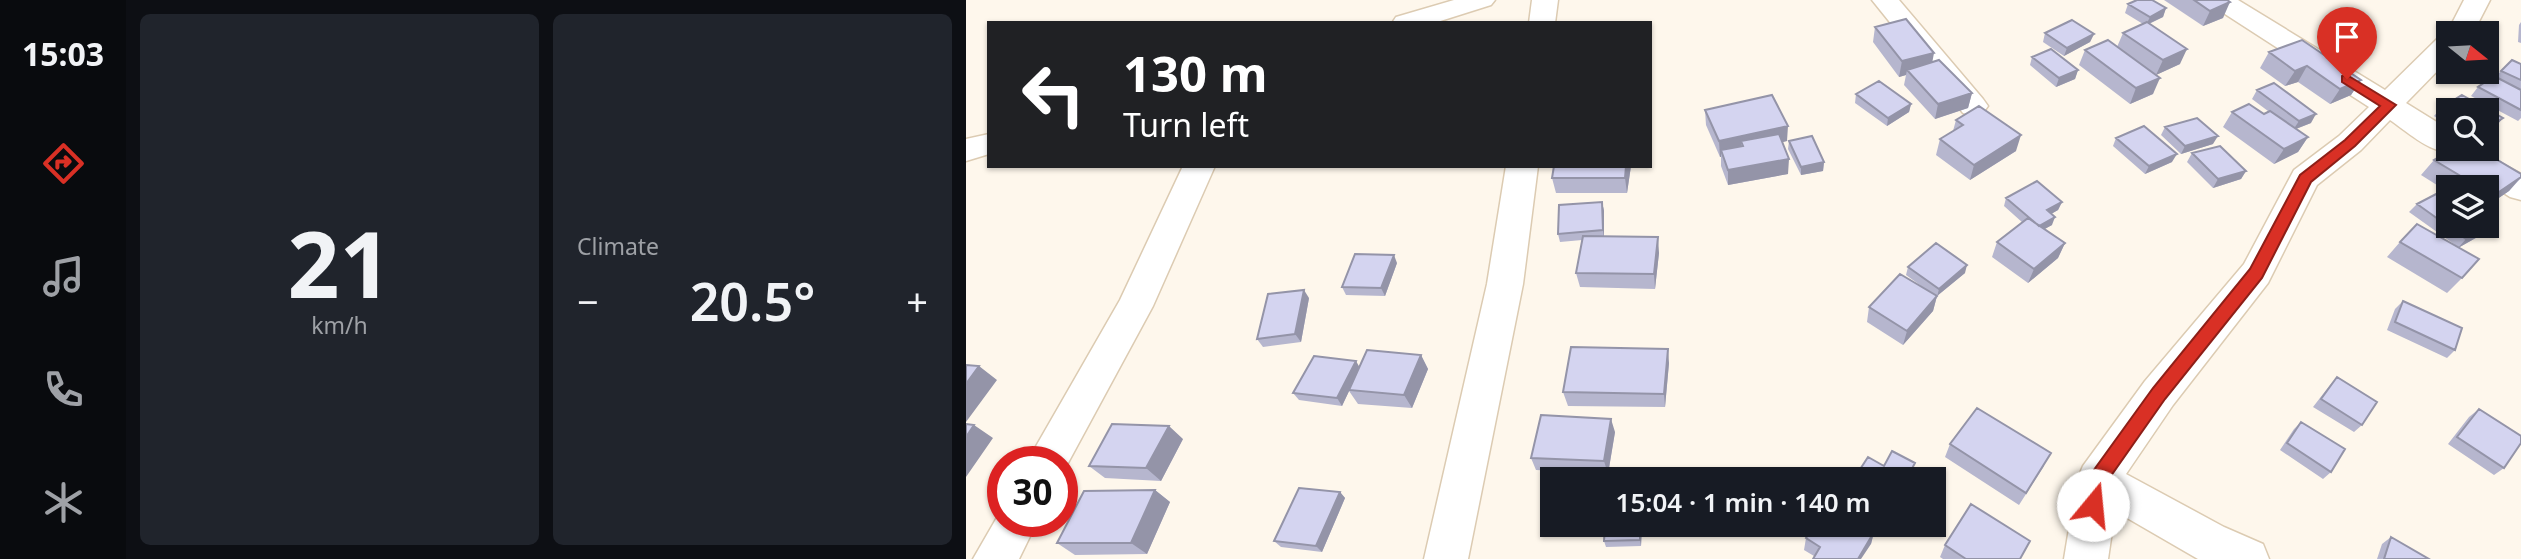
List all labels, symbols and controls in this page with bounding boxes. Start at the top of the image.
pin [2317,7,2377,79]
icon: arrive [2328,18,2366,56]
north arrow [2436,21,2499,84]
map controls [2436,21,2499,238]
text: 15:03 [22,32,104,75]
text: 130 m [1123,40,1268,106]
icon: left [1008,49,1099,140]
button: search [2436,98,2499,161]
text: Turn left [1123,103,1249,146]
icon: directions [39,139,88,188]
button: layers [2436,175,2499,238]
text: 21 [287,201,392,325]
text: Climate [577,230,659,262]
icon: music [39,252,88,301]
text: 20.5° [690,265,815,336]
text: − [577,275,599,327]
text: + [906,275,928,327]
text: km/h [311,309,368,341]
icon: phone [39,365,88,414]
speed limit sign: 30 [987,446,1078,537]
position arrow [2056,468,2130,542]
icon: climate [39,478,88,527]
text: 15:04 · 1 min · 140 m [1616,484,1870,520]

